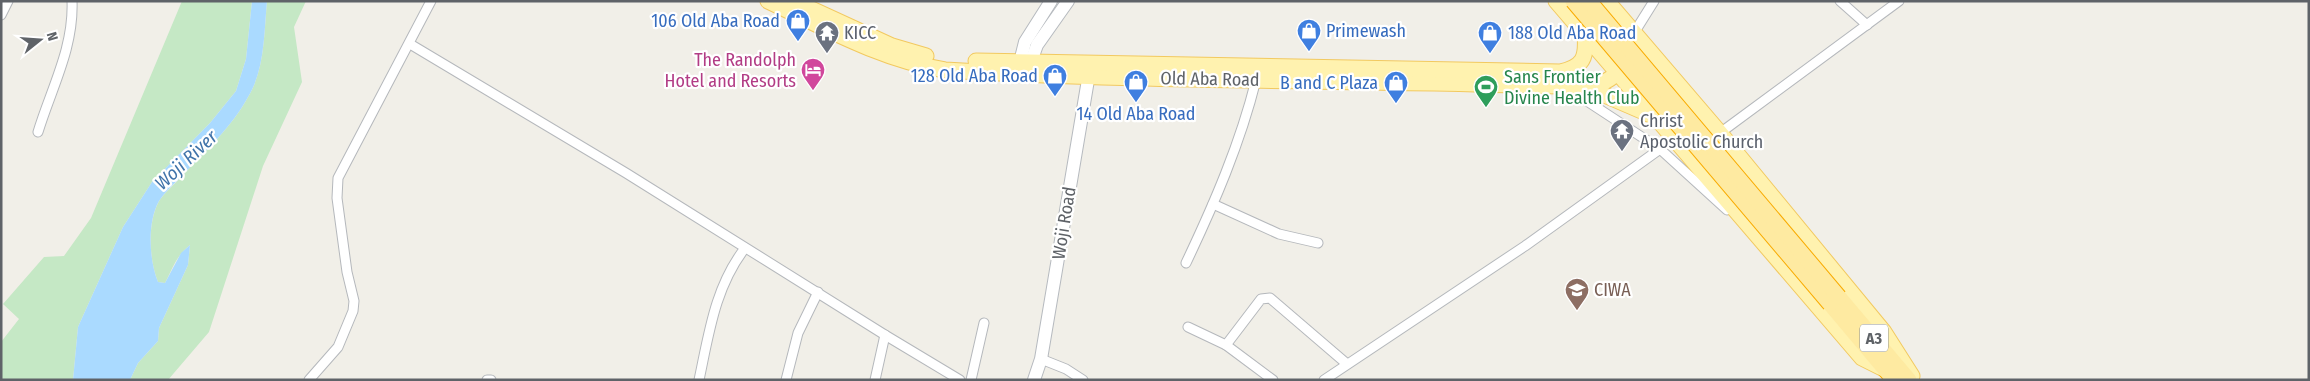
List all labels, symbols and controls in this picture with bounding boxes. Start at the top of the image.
shop icon: 106 Old Aba Road [785,8,811,42]
place label: 106 Old Aba Road [651,10,780,32]
north arrow [15,15,65,65]
shop icon: Primewash [1296,18,1322,52]
temple icon: KICC [814,20,840,54]
place label: Primewash [1326,20,1406,42]
shop icon: 188 Old Aba Road [1477,20,1503,54]
place label: KICC [844,22,876,44]
place label: 188 Old Aba Road [1508,22,1636,44]
text: N [43,30,61,43]
place label: The Randolph Hotel and Resorts [665,49,796,92]
hotel icon: The Randolph Hotel and Resorts [800,57,826,91]
shop icon: 128 Old Aba Road [1042,63,1068,97]
place label: 128 Old Aba Road [911,65,1038,87]
place label: Sans Frontier Divine Health Club [1504,66,1640,109]
street label: Old Aba Road [1160,67,1260,91]
shop icon: 14 Old Aba Road [1123,69,1149,103]
shop icon: B and C Plaza [1383,70,1409,104]
place label: B and C Plaza [1280,72,1378,94]
sports icon: Sans Frontier Divine Health Club [1473,74,1499,108]
place label: 14 Old Aba Road [1076,103,1196,125]
place label: Christ Apostolic Church [1640,110,1763,153]
temple icon: Christ Apostolic Church [1609,118,1635,152]
water label: Woji River [150,124,223,195]
street label: Woji Road [1047,185,1081,261]
school or university icon: CIWA [1564,277,1590,311]
place label: CIWA [1594,279,1631,301]
road number: A3 [1860,324,1888,352]

